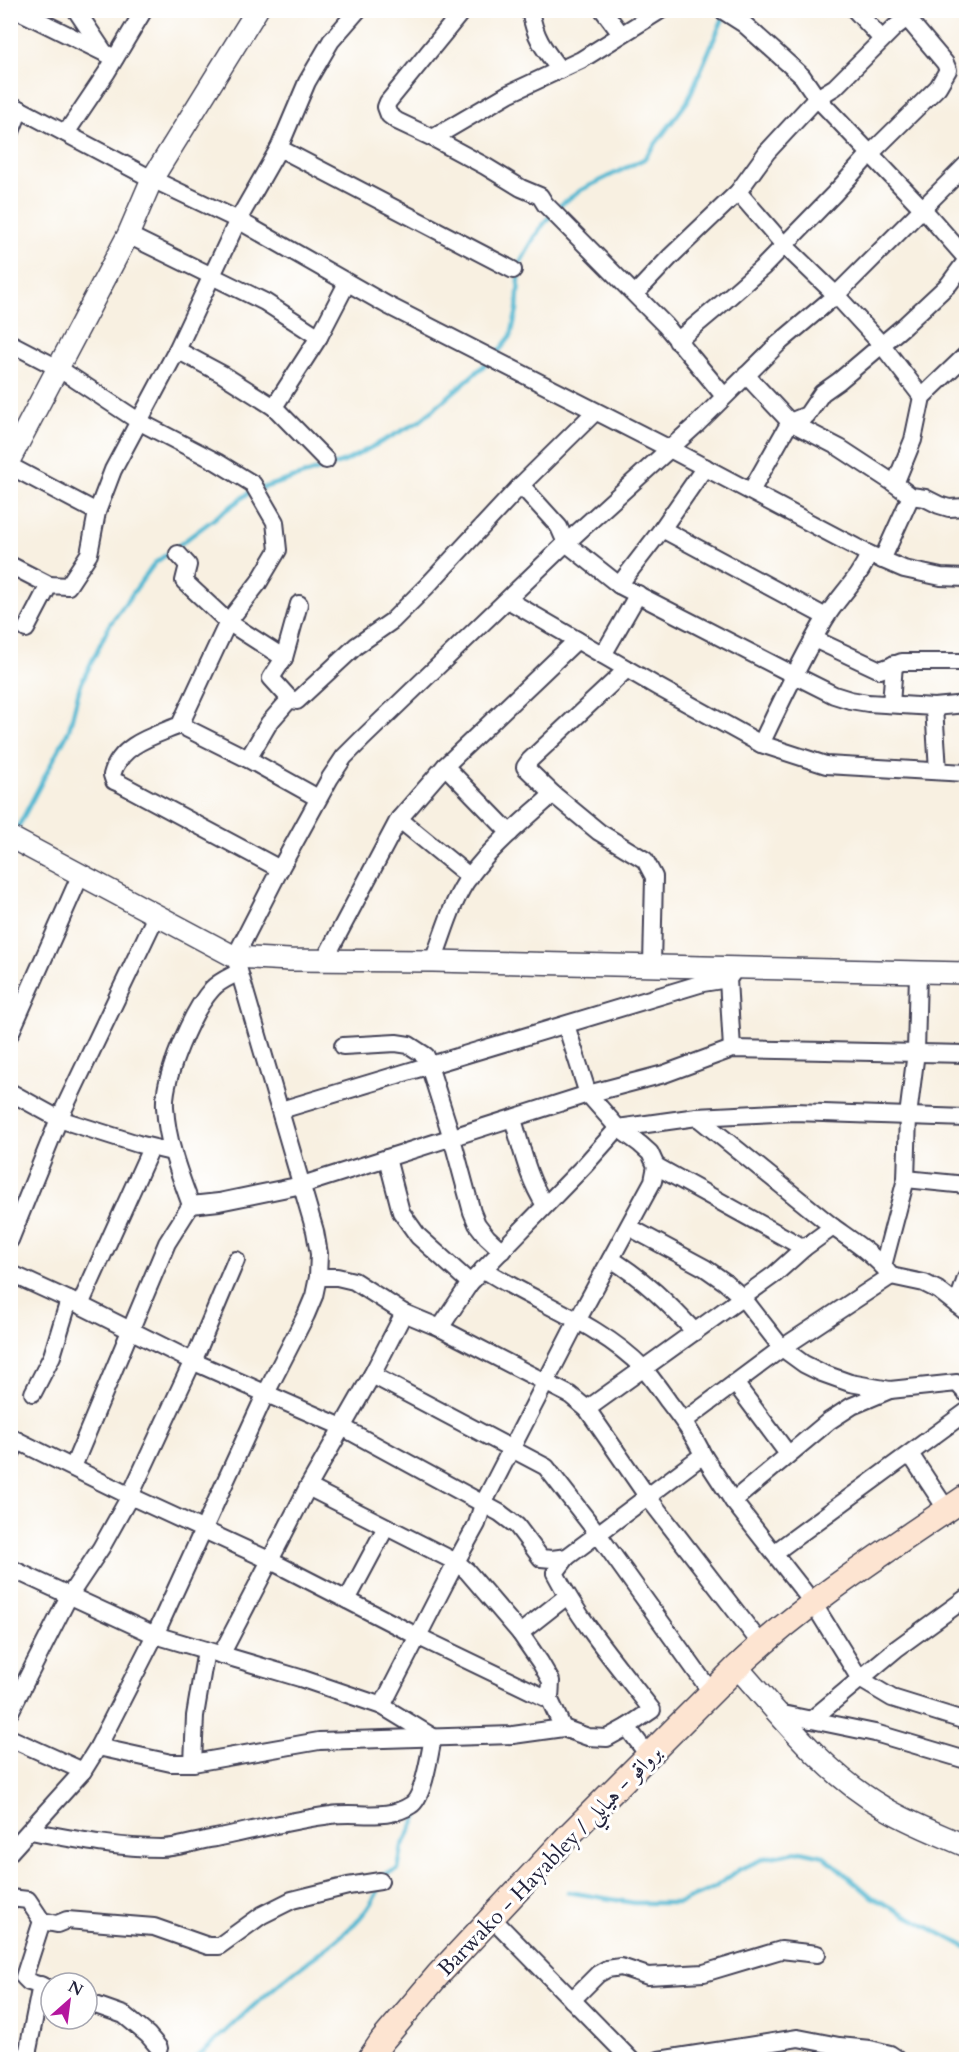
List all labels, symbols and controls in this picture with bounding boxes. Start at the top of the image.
street label: Barwako - Hayabley / برواقو - هيابلي [431,1738,673,1987]
north arrow [39,1971,99,2031]
text: N [64,1976,87,2002]

